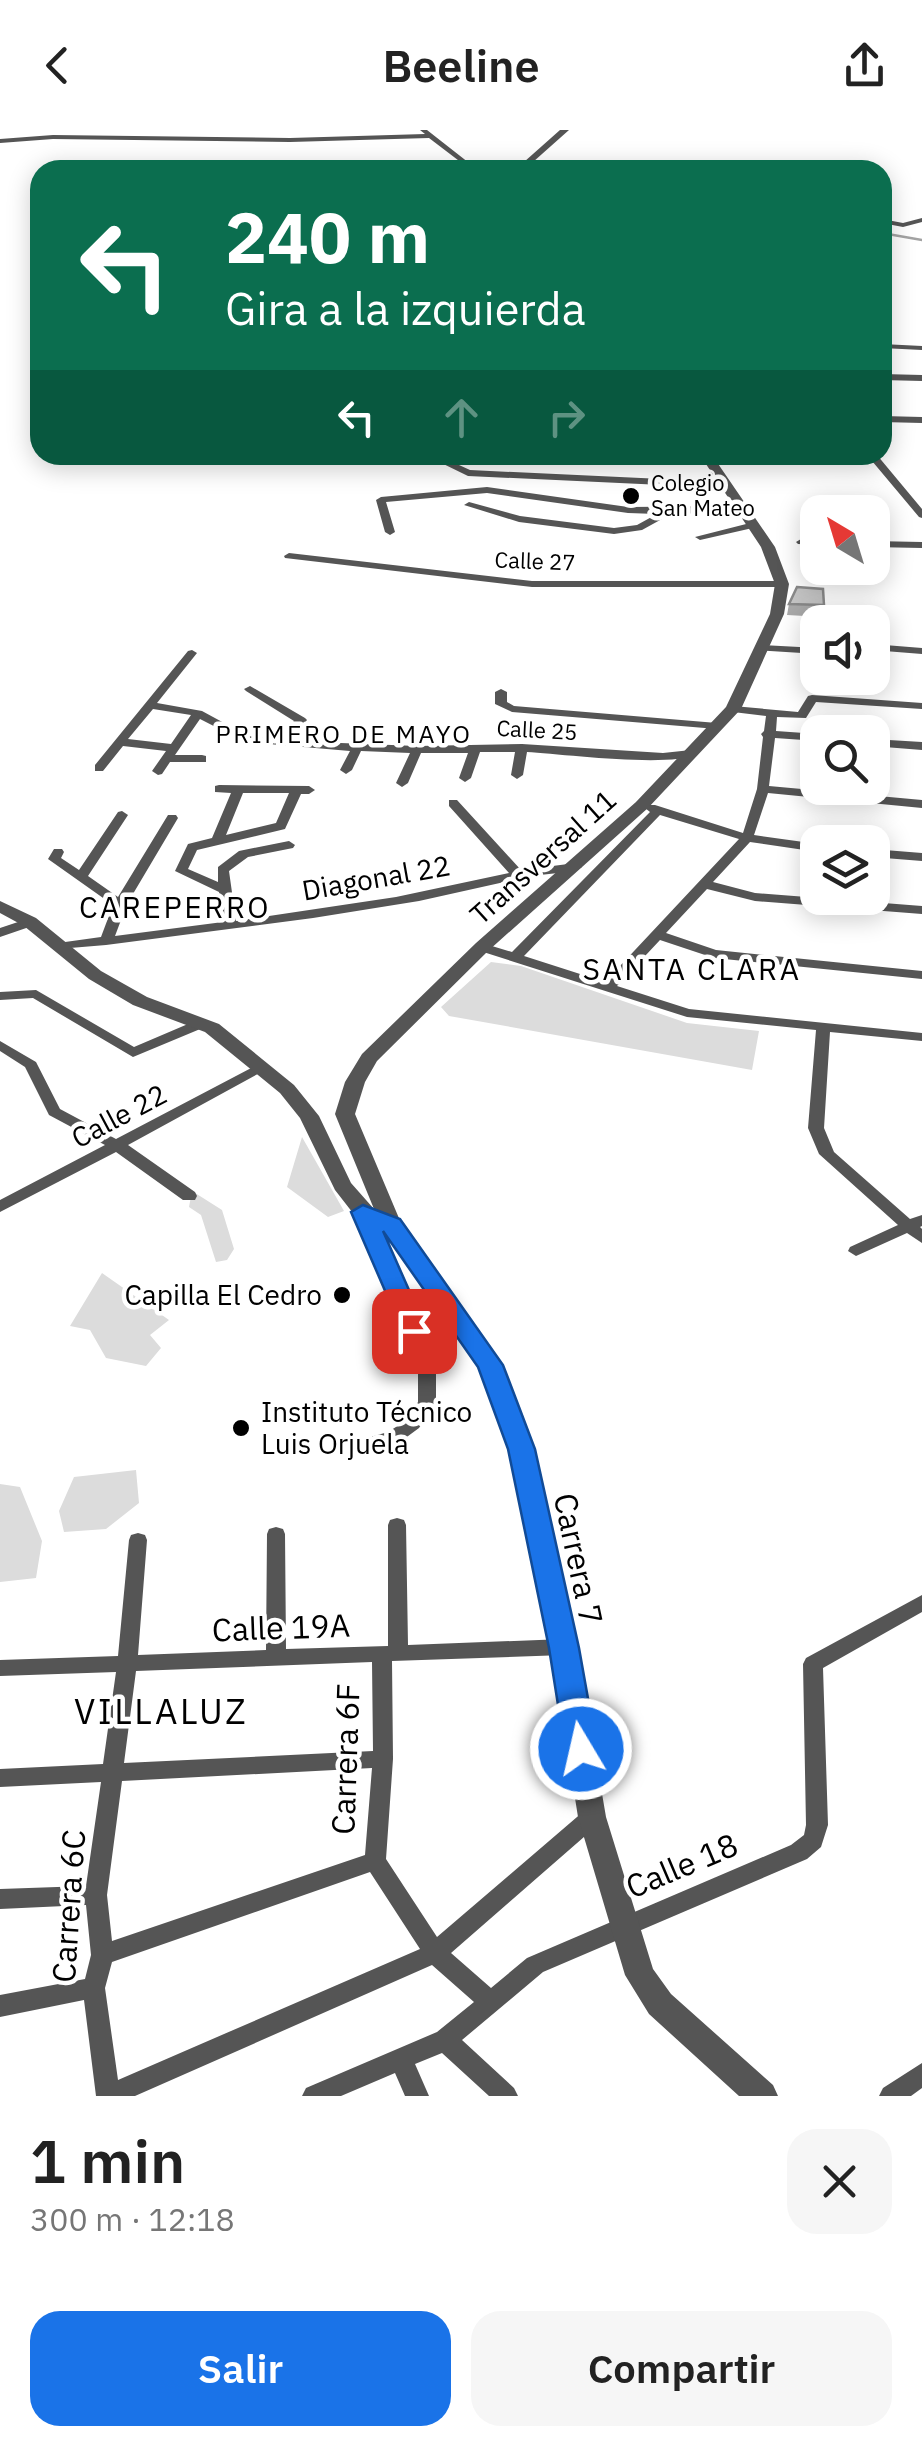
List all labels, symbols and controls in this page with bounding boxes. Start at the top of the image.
text: Beeline [382,36,540,94]
icon: back [30,38,85,93]
icon: share [837,38,892,93]
text: 240 m [225,191,430,282]
icon: left [60,200,190,330]
text: Gira a la izquierda [225,279,586,337]
icon: left [329,390,384,445]
icon: ahead [434,390,489,445]
icon: right [539,390,594,445]
place label: Colegio San Mateo [651,468,755,522]
marker: Colegio San Mateo [620,485,642,507]
north arrow [800,495,890,585]
map controls [800,495,890,915]
street label: Calle 27 [494,545,576,576]
button: sound [800,605,890,695]
street label: Calle 25 [496,713,578,746]
button: search [800,715,890,805]
district label: PRIMERO DE MAYO [216,717,472,750]
street label: Transversal 11 [462,781,624,932]
button: layers [800,825,890,915]
street label: Diagonal 22 [299,846,453,909]
district label: CAREPERRO [79,887,271,926]
district label: SANTA CLARA [583,949,801,988]
street label: Calle 22 [65,1075,173,1156]
place label: Capilla El Cedro [124,1276,322,1313]
marker: Capilla El Cedro [331,1284,353,1306]
pin [372,1289,457,1374]
icon: arrive [387,1304,442,1359]
place label: Instituto Técnico Luis Orjuela [261,1393,472,1462]
marker: Instituto Técnico Luis Orjuela [230,1417,252,1439]
street label: Carrera 7 [545,1489,613,1628]
street label: Calle 19A [211,1604,351,1650]
street label: Carrera 6F [321,1683,369,1835]
district label: VILLALUZ [74,1688,248,1734]
position arrow [529,1697,633,1801]
street label: Calle 18 [619,1823,744,1907]
street label: Carrera 6C [42,1828,94,1984]
text: 1 min [30,2121,185,2200]
button: close [787,2129,892,2234]
text: 300 m · 12:18 [30,2198,235,2240]
button: Salir [30,2311,451,2426]
button: Compartir [471,2311,892,2426]

